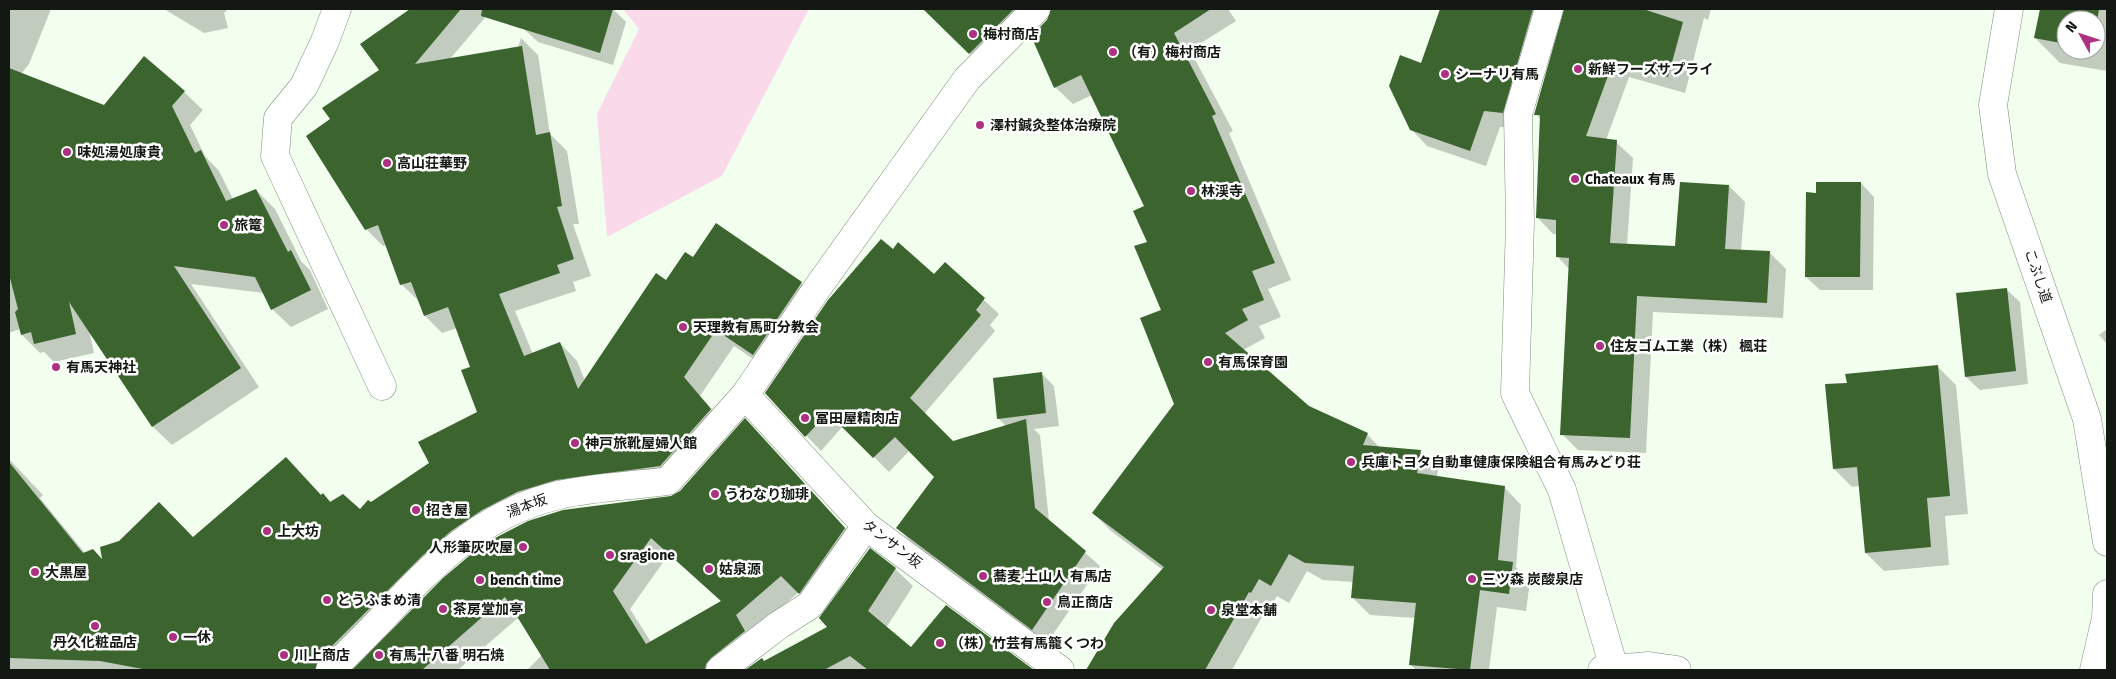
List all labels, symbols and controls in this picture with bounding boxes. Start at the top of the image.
north arrow [2056,10,2106,60]
text: N [2062,18,2081,36]
place label: 梅村商店 [983,26,1039,43]
marker: 梅村商店 [967,28,979,40]
place label: （有）梅村商店 [1123,44,1221,61]
marker: （有）梅村商店 [1107,46,1119,58]
place label: 新鮮フーズサプライ [1588,61,1713,78]
marker: 新鮮フーズサプライ [1572,63,1584,75]
place label: シーナリ有馬 [1455,66,1539,83]
marker: シーナリ有馬 [1439,68,1451,80]
place label: 澤村鍼灸整体治療院 [990,117,1116,134]
marker: 澤村鍼灸整体治療院 [974,119,986,131]
place label: 味処湯処康貴 [77,144,161,161]
marker: 味処湯処康貴 [61,146,73,158]
place label: 高山荘華野 [397,155,467,172]
marker: 高山荘華野 [381,157,393,169]
place label: Chateaux 有馬 [1585,171,1676,188]
marker: Chateaux 有馬 [1569,173,1581,185]
place label: 林渓寺 [1201,183,1243,200]
marker: 林渓寺 [1185,185,1197,197]
place label: 旅篭 [234,217,262,234]
marker: 旅篭 [218,219,230,231]
street label: こぶし道 [2021,247,2055,305]
place label: 天理教有馬町分教会 [693,319,819,336]
marker: 天理教有馬町分教会 [677,321,689,333]
place label: 住友ゴム工業（株） 楓荘 [1610,338,1767,355]
marker: 住友ゴム工業（株） 楓荘 [1594,340,1606,352]
place label: 有馬保育園 [1218,354,1288,371]
marker: 有馬保育園 [1202,356,1214,368]
place label: 有馬天神社 [66,359,136,376]
marker: 有馬天神社 [50,361,62,373]
place label: 冨田屋精肉店 [815,410,899,427]
marker: 冨田屋精肉店 [799,412,811,424]
place label: 神戸旅靴屋婦人館 [585,435,697,452]
marker: 神戸旅靴屋婦人館 [569,437,581,449]
place label: 兵庫トヨタ自動車健康保険組合有馬みどり荘 [1361,454,1641,471]
marker: 兵庫トヨタ自動車健康保険組合有馬みどり荘 [1345,456,1357,468]
place label: うわなり珈琲 [725,486,809,503]
marker: うわなり珈琲 [709,488,721,500]
street label: 湯本坂 [504,491,550,521]
place label: 招き屋 [426,502,468,519]
marker: 招き屋 [410,504,422,516]
street label: タンサン坂 [859,516,925,572]
place label: 上大坊 [277,523,319,540]
marker: 上大坊 [261,525,273,537]
place label: 人形筆灰吹屋 [429,539,513,556]
marker: 人形筆灰吹屋 [517,541,529,553]
place label: sragione [620,547,675,564]
marker: sragione [604,549,616,561]
place label: 姑泉源 [719,561,761,578]
marker: 姑泉源 [703,563,715,575]
place label: 大黒屋 [45,564,87,581]
marker: 大黒屋 [29,566,41,578]
place label: 蕎麦 土山人 有馬店 [993,568,1112,585]
marker: 蕎麦 土山人 有馬店 [977,570,989,582]
place label: 三ツ森 炭酸泉店 [1482,571,1583,588]
place label: bench time [490,572,561,589]
marker: 三ツ森 炭酸泉店 [1466,573,1478,585]
marker: bench time [474,574,486,586]
place label: とうふまめ清 [337,592,421,609]
marker: とうふまめ清 [321,594,333,606]
place label: 鳥正商店 [1057,594,1113,611]
marker: 鳥正商店 [1041,596,1053,608]
place label: 茶房堂加亭 [453,601,523,618]
place label: 泉堂本舗 [1221,602,1277,619]
marker: 茶房堂加亭 [437,603,449,615]
marker: 泉堂本舗 [1205,604,1217,616]
marker: 丹久化粧品店 [89,620,101,632]
place label: 一休 [183,629,211,646]
marker: 一休 [167,631,179,643]
place label: 丹久化粧品店 [53,634,137,651]
place label: （株）竹芸有馬籠くつわ [950,635,1104,652]
marker: （株）竹芸有馬籠くつわ [934,637,946,649]
place label: 川上商店 [294,647,350,664]
place label: 有馬十八番 明石焼 [389,647,504,664]
marker: 川上商店 [278,649,290,661]
marker: 有馬十八番 明石焼 [373,649,385,661]

